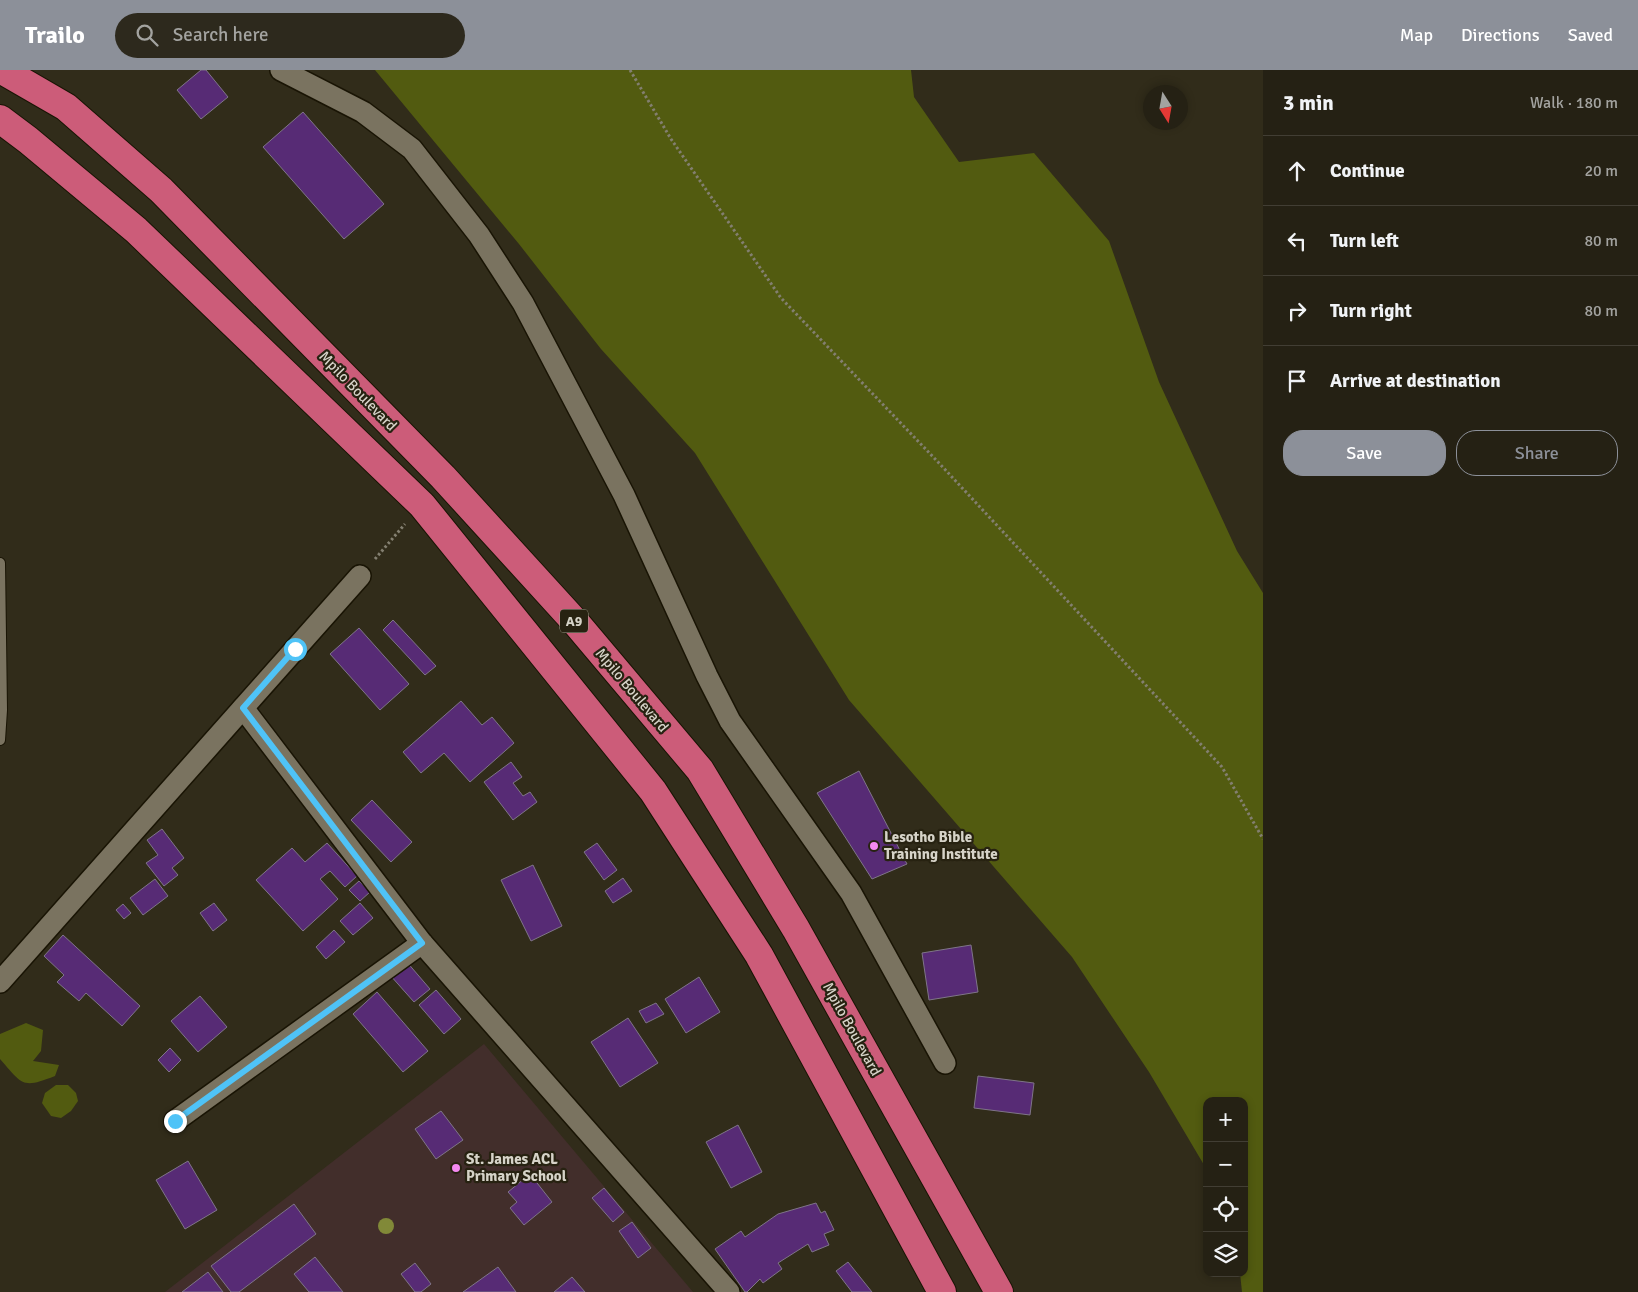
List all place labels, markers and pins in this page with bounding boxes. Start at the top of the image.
place label: Lesotho Bible Training Institute [884,828,998,863]
marker: Lesotho Bible Training Institute [868,840,880,852]
place label: St. James ACL Primary School [466,1150,567,1185]
marker: St. James ACL Primary School [450,1162,462,1174]

